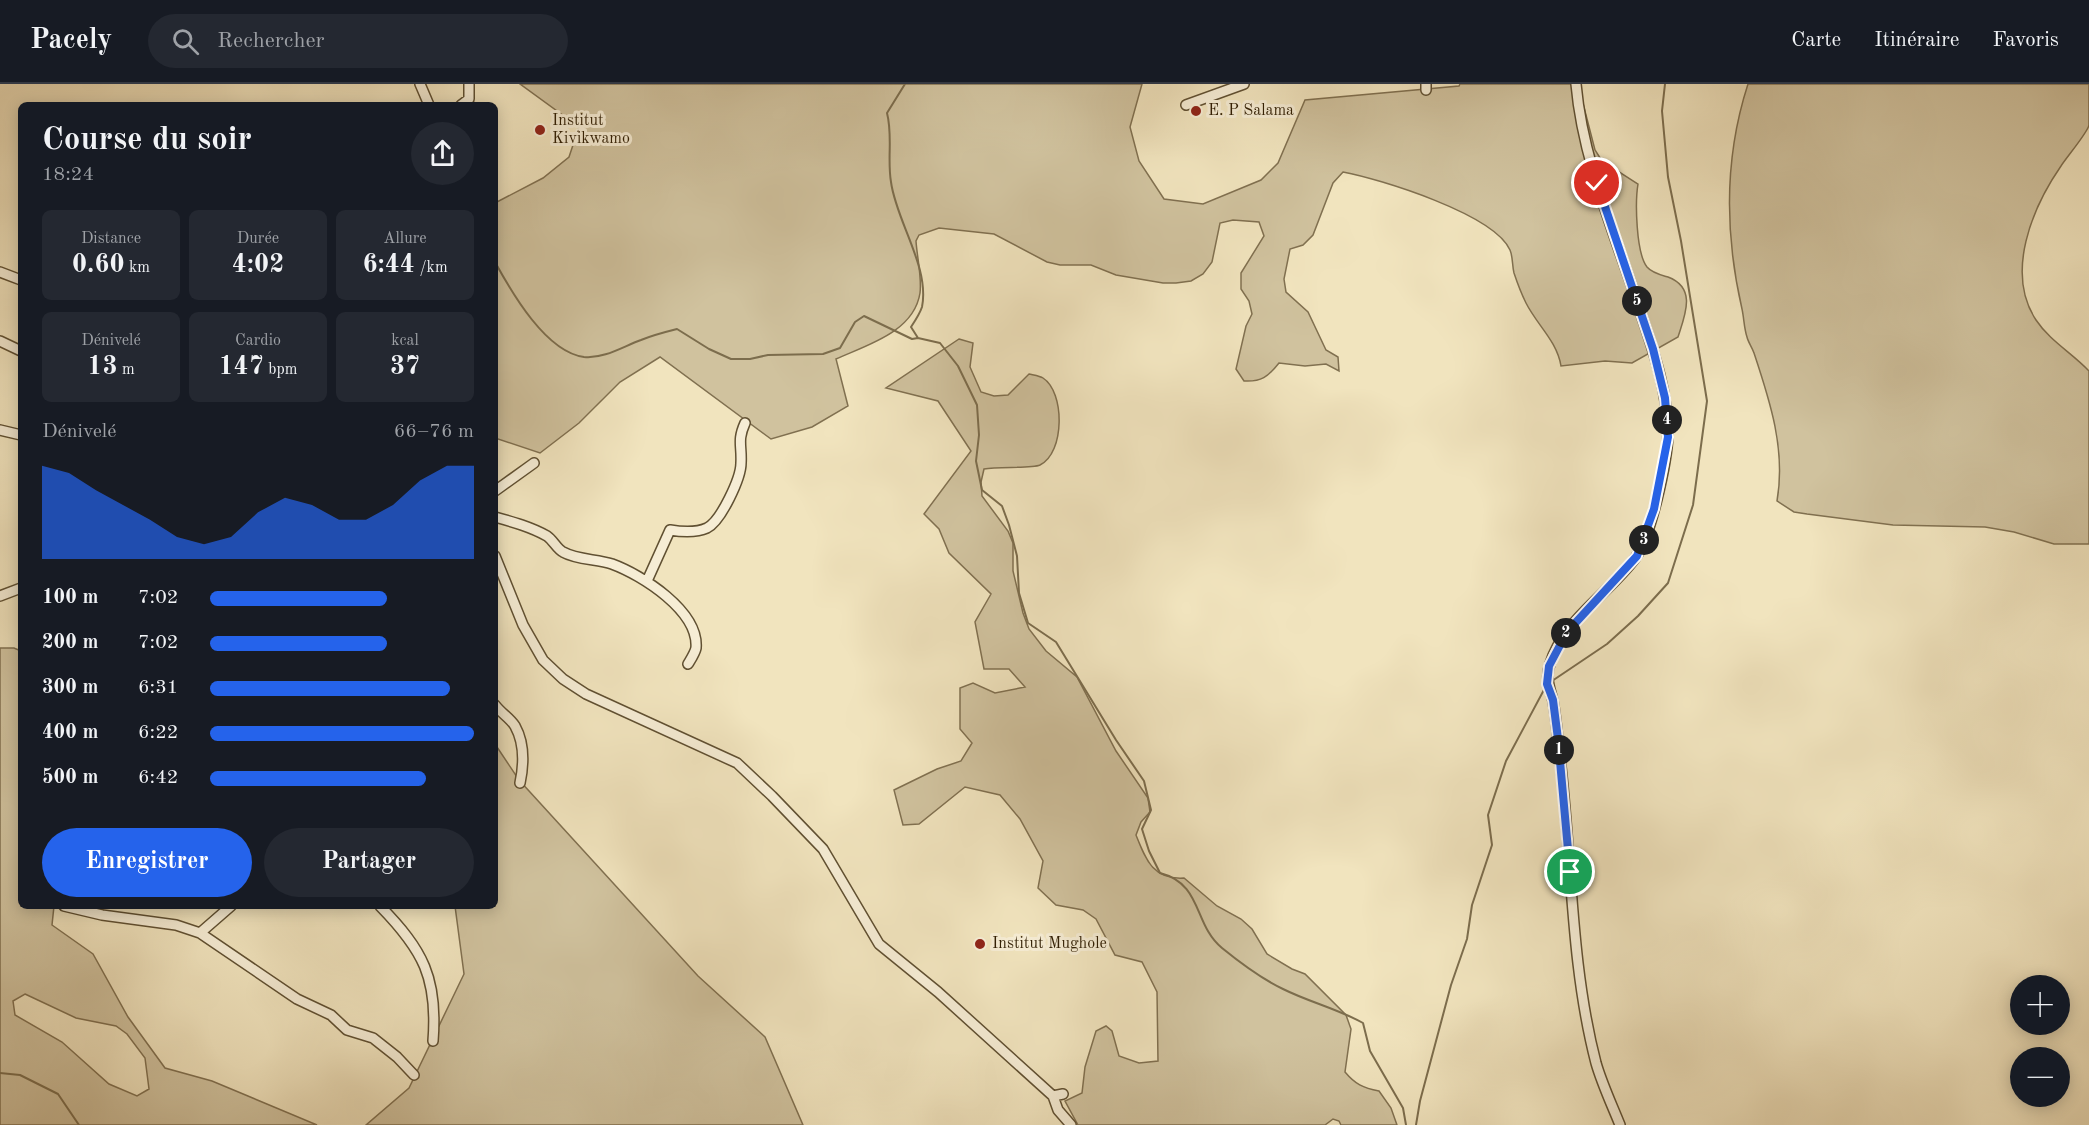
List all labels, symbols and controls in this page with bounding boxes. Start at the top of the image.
search box [148,14,568,68]
icon: search [169,25,202,58]
text: Pacely [30,27,112,55]
text: Rechercher [217,30,325,52]
text: Carte [1791,30,1841,51]
text: Itinéraire [1874,30,1960,51]
text: Favoris [1993,30,2059,51]
place label: E. P Salama [1208,103,1294,119]
marker: E. P Salama [1189,104,1203,118]
place label: Institut Kivikwamo [552,113,630,147]
button: share [411,122,474,185]
marker: Institut Kivikwamo [533,123,547,137]
text: Course du soir [42,124,252,157]
pin [1571,157,1622,208]
text: 18:24 [42,165,94,185]
icon: check [1580,166,1613,199]
text: Distance [81,231,141,247]
text: Durée [237,231,279,247]
text: Allure [383,231,427,247]
text: 0.60 [72,252,125,278]
text: 4:02 [232,252,284,278]
text: 6:44 [362,252,415,278]
text: km [125,260,150,276]
text: /km [415,260,448,276]
pin: 5 [1622,286,1652,316]
text: 5 [1632,293,1642,309]
text: Dénivelé [81,333,141,349]
text: Cardio [235,333,281,349]
text: kcal [391,333,419,349]
text: 13 [87,354,117,380]
text: 147 [219,354,264,380]
text: 37 [390,354,420,380]
text: m [117,362,135,378]
text: bpm [264,362,297,378]
pin: 4 [1652,405,1682,435]
text: 4 [1662,412,1672,428]
text: Dénivelé [42,422,116,442]
text: 66–76 m [394,422,474,442]
pin: 3 [1629,525,1659,555]
text: 3 [1639,532,1649,548]
text: 100 m [42,588,98,608]
text: 7:02 [138,588,178,608]
pin: 2 [1551,618,1581,648]
text: 2 [1561,625,1571,641]
text: 200 m [42,633,98,653]
text: 7:02 [138,633,178,653]
text: 300 m [42,678,98,698]
text: 6:31 [138,678,178,698]
text: 400 m [42,723,98,743]
text: 6:22 [138,723,178,743]
pin: 1 [1544,735,1574,765]
text: 1 [1554,742,1564,758]
text: 500 m [42,768,98,788]
text: 6:42 [138,768,178,788]
button: Enregistrer [42,828,252,897]
button: Partager [264,828,474,897]
pin [1544,846,1595,897]
icon: arrive [1553,855,1586,888]
place label: Institut Mughole [992,936,1107,952]
marker: Institut Mughole [973,937,987,951]
map controls [2010,975,2070,1107]
button: + [2010,975,2070,1035]
button: − [2010,1047,2070,1107]

